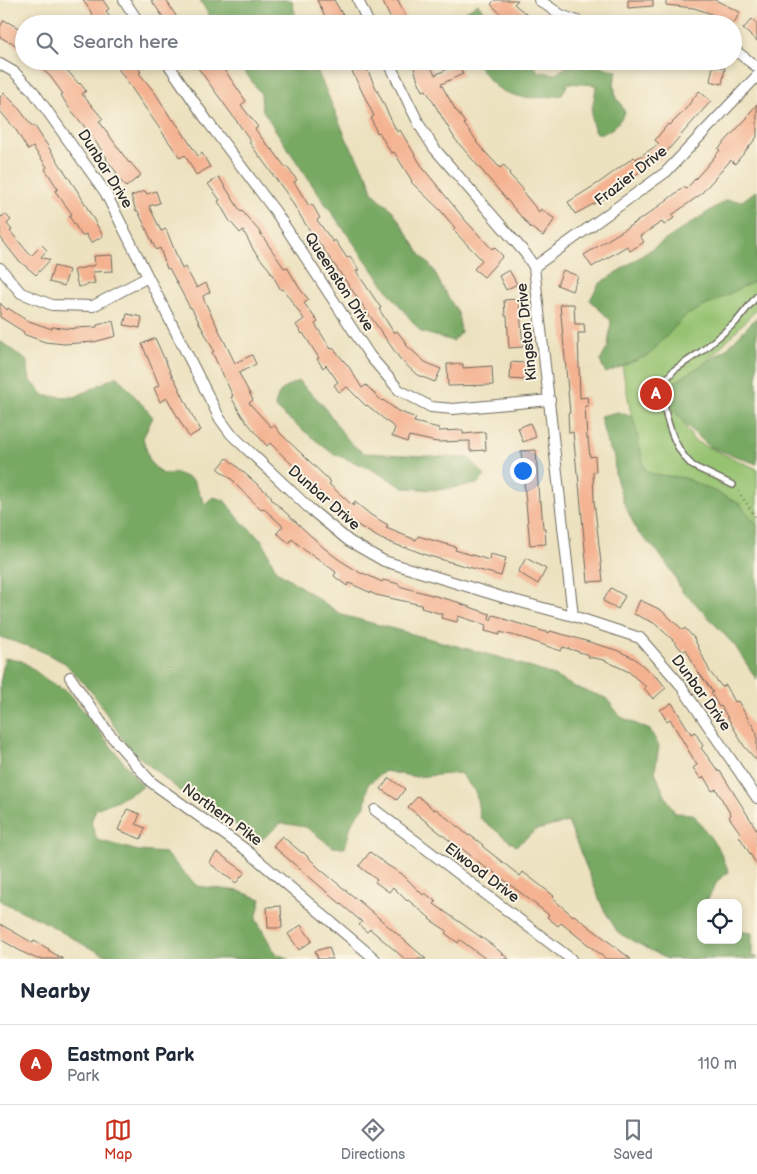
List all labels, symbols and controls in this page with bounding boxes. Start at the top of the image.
search box [15,15,742,70]
icon: search [33,29,61,57]
text: Search here [73,31,178,54]
street label: Dunbar Drive [73,126,137,212]
street label: Frazier Drive [591,142,671,210]
street label: Queenston Drive [300,229,378,335]
street label: Kingston Drive [512,282,542,382]
pin: A [640,375,672,413]
your location [510,458,536,484]
street label: Dunbar Drive [284,461,364,535]
street label: Dunbar Drive [667,651,735,735]
street label: Northern Pike [178,780,266,850]
street label: Elwood Drive [441,839,523,907]
map controls [697,899,742,944]
button: locate [697,899,742,944]
text: Nearby [20,979,90,1004]
text: Eastmont Park [67,1044,194,1067]
text: A [31,1055,41,1074]
text: 110 m [698,1055,737,1074]
text: Park [67,1067,99,1086]
tab: Map [104,1116,132,1163]
tab: Directions [341,1116,405,1163]
tab: Saved [613,1116,653,1163]

